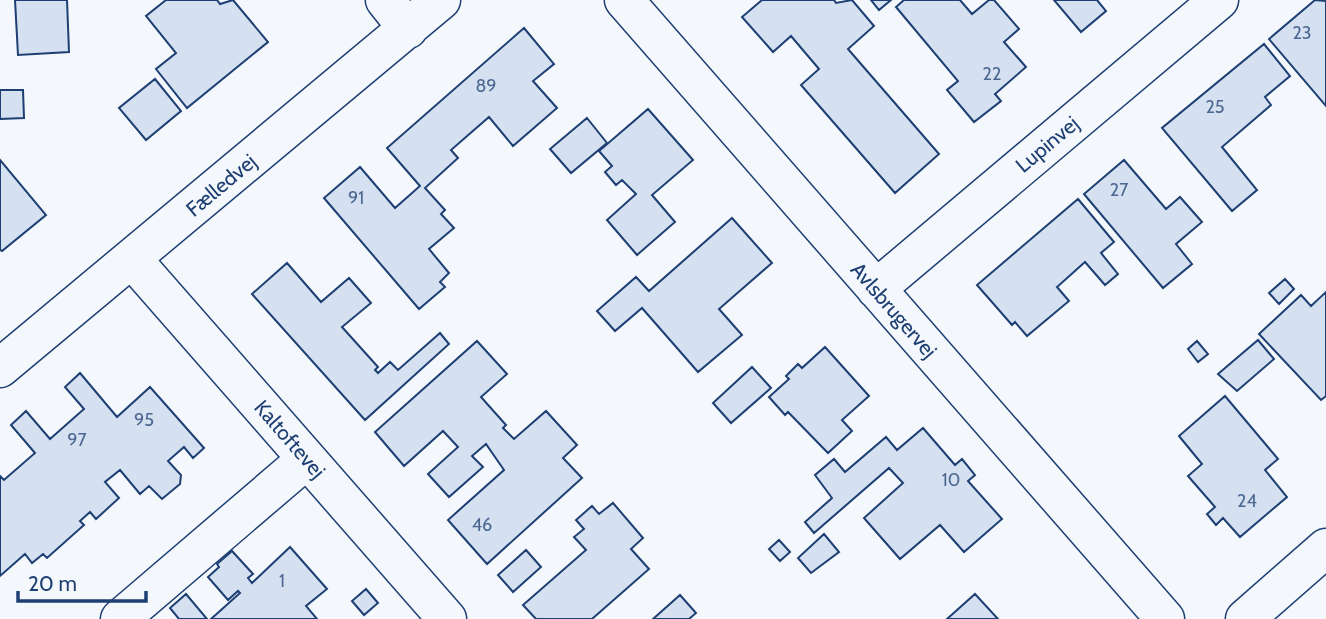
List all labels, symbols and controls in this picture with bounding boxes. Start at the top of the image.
house number: 23 [1292,22,1312,44]
house number: 22 [983,63,1001,85]
house number: 89 [475,75,497,97]
house number: 25 [1205,96,1225,118]
street label: Lupinvej [1010,111,1084,178]
street label: Fælledvej [181,149,262,222]
house number: 27 [1110,179,1128,201]
house number: 91 [348,187,364,209]
street label: Avlsbrugervej [845,257,942,364]
street label: Kaltoftevej [249,395,331,484]
house number: 95 [134,409,154,431]
house number: 97 [67,429,87,451]
house number: 10 [942,469,960,491]
house number: 24 [1237,490,1257,512]
house number: 46 [472,514,492,536]
scale bar [18,560,145,604]
house number: 1 [279,570,285,592]
text: 20 m [28,571,77,596]

